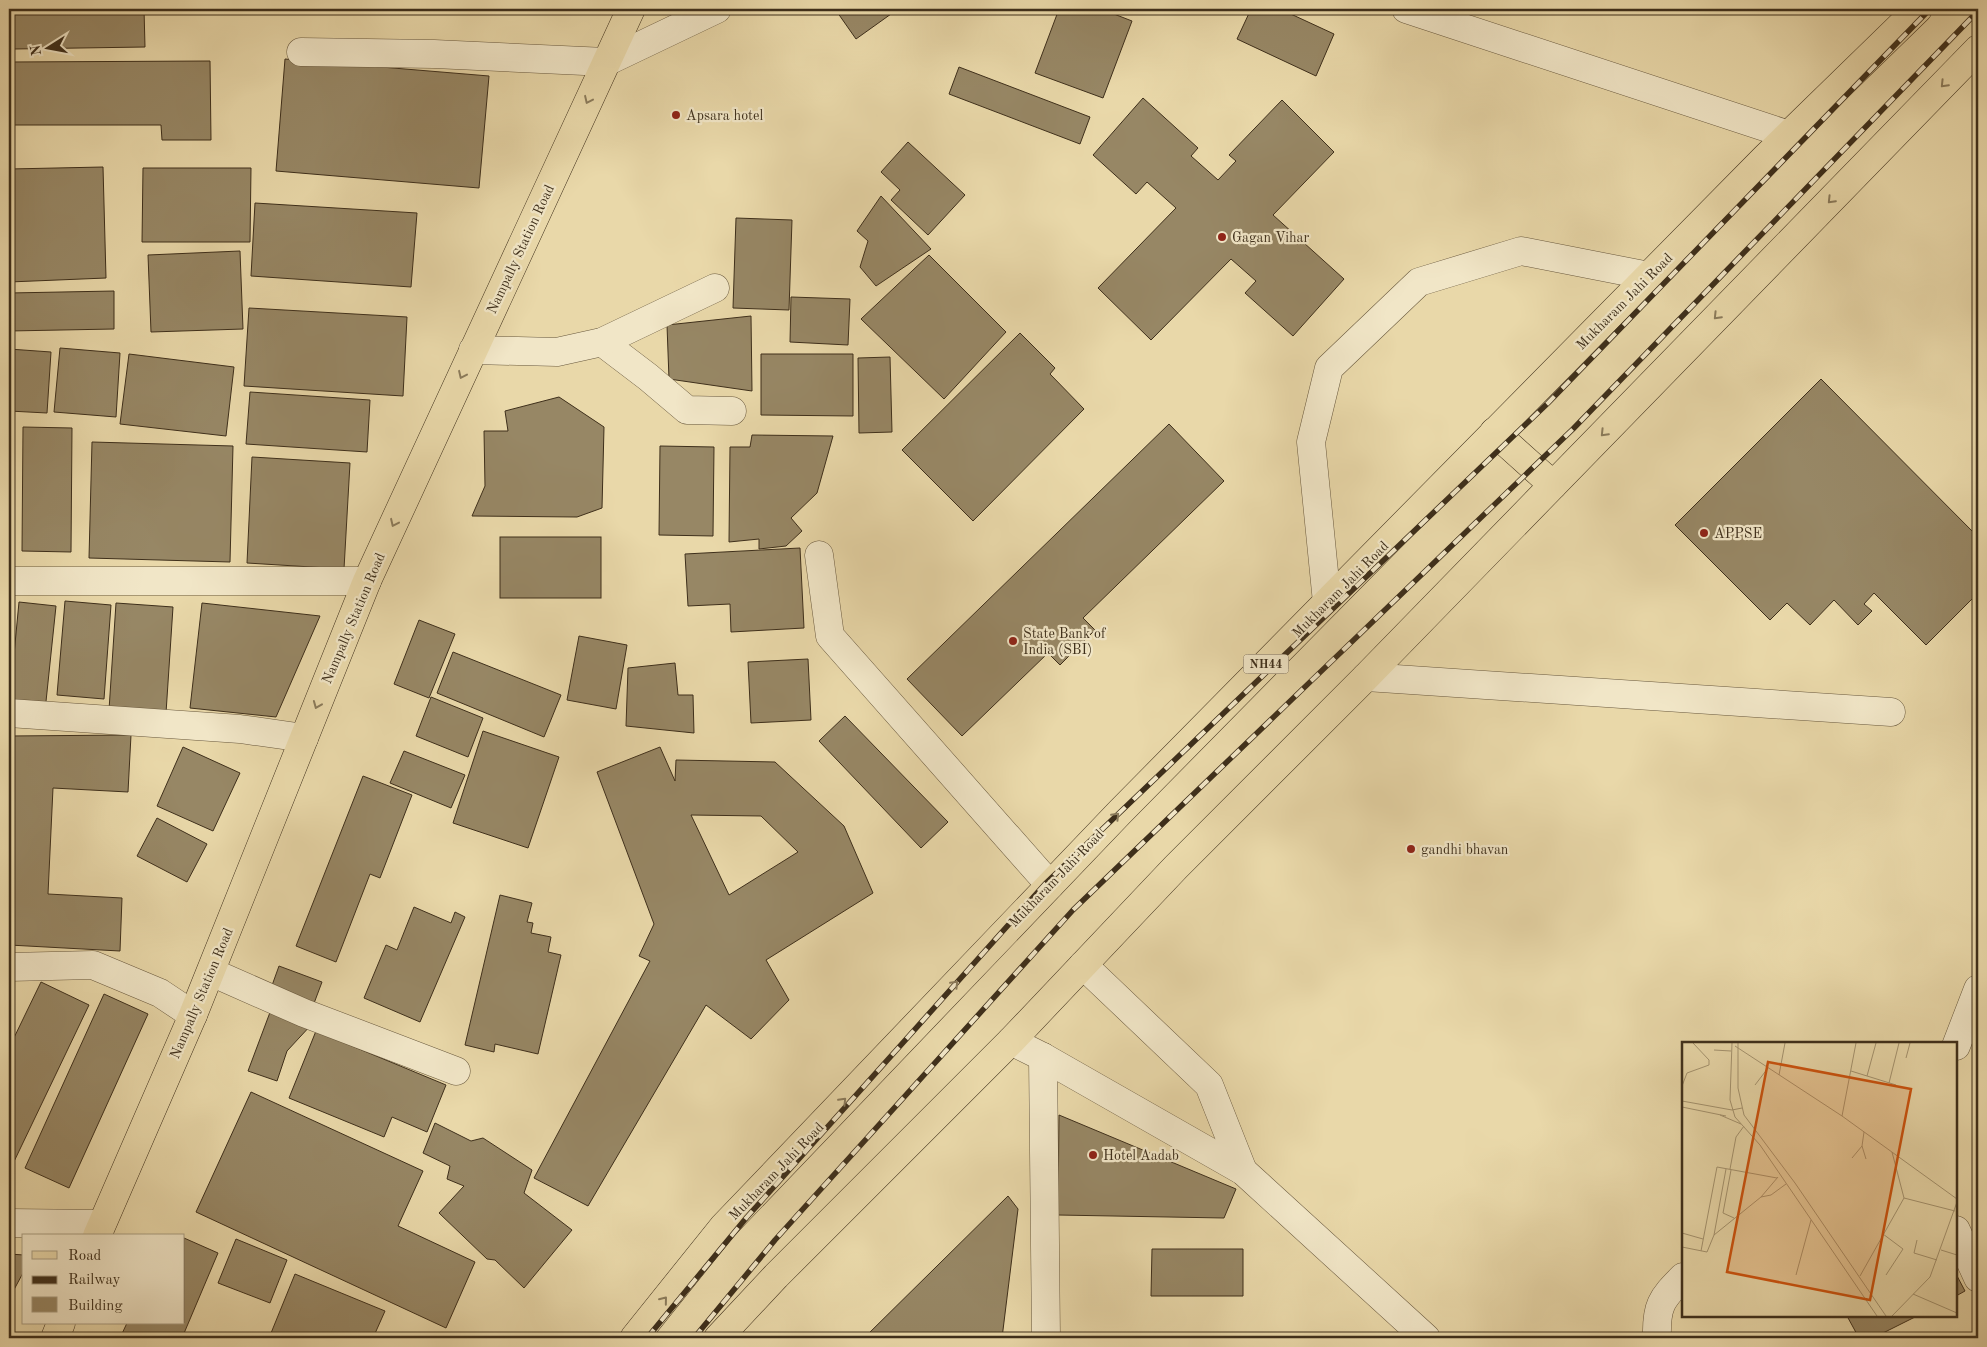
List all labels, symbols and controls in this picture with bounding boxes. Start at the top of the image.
north arrow [22,22,72,72]
text: N [28,43,44,57]
one-way arrow [1941,78,1950,87]
one-way arrow [584,95,595,104]
marker: Apsara hotel [670,109,682,121]
place label: Apsara hotel [686,109,763,123]
street label: Nampally Station Road [485,183,557,316]
one-way arrow [1828,194,1837,203]
marker: Gagan Vihar [1216,231,1228,243]
place label: Gagan Vihar [1232,231,1309,245]
street label: Mukharam Jahi Road [1574,251,1676,353]
one-way arrow [1714,311,1723,320]
one-way arrow [457,370,468,379]
one-way arrow [1601,427,1610,436]
one-way arrow [390,518,400,527]
marker: APPSE [1698,527,1710,539]
place label: APPSE [1714,527,1762,541]
street label: Mukharam Jahi Road [1290,539,1392,641]
street label: Nampally Station Road [320,551,388,686]
place label: State Bank of India (SBI) [1023,627,1107,657]
marker: State Bank of India (SBI) [1007,635,1019,647]
road number: NH44 [1244,654,1288,674]
one-way arrow [313,700,324,709]
one-way arrow [1110,813,1119,822]
street label: Mukharam Jahi Road [1007,827,1107,930]
marker: gandhi bhavan [1405,843,1417,855]
place label: gandhi bhavan [1421,843,1509,857]
street label: Nampally Station Road [168,926,236,1061]
one-way arrow [949,981,958,990]
inset map [1682,1042,1957,1317]
one-way arrow [837,1098,846,1107]
street label: Mukharam Jahi Road [727,1120,827,1223]
marker: Hotel Aadab [1087,1149,1099,1161]
place label: Hotel Aadab [1103,1149,1179,1163]
legend [22,1234,185,1324]
text: Road [68,1249,102,1264]
text: Railway [68,1273,121,1288]
one-way arrow [659,1297,667,1306]
text: Building [68,1299,123,1314]

